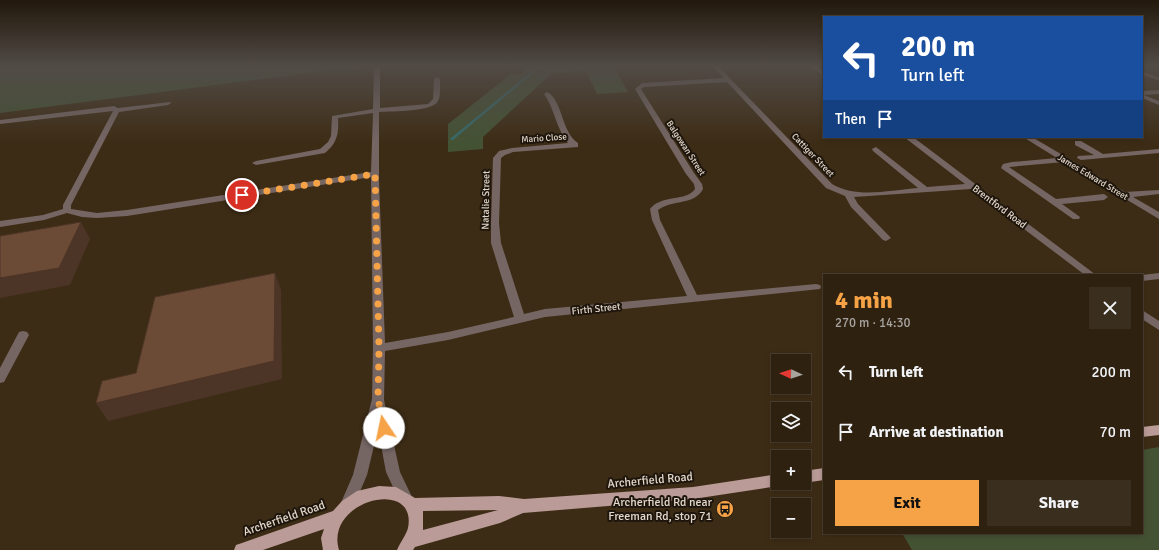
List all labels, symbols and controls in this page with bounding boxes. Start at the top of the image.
text: 200 m [901,30,975,64]
icon: left [835,32,887,84]
text: Turn left [901,64,964,86]
icon: arrive [874,108,896,130]
text: Then [835,110,866,128]
street label: Balgowan Street [664,119,707,178]
street label: Mario Close [521,131,568,146]
street label: Cattiger Street [789,131,836,180]
street label: James Edward Street [1056,152,1130,203]
street label: Natalie Street [479,170,493,230]
pin [225,178,259,212]
street label: Brentford Road [970,183,1029,231]
icon: arrive [231,184,253,206]
text: 4 min [835,285,893,315]
button: close [1089,287,1131,329]
street label: Firth Street [571,300,622,318]
text: 270 m · 14:30 [835,315,911,331]
north arrow [771,354,811,394]
map controls [771,354,811,538]
icon: left [835,361,857,383]
text: Turn left [869,363,923,381]
text: 200 m [1091,363,1131,381]
button: layers [771,402,811,442]
position arrow [363,407,405,449]
icon: arrive [835,421,857,443]
text: Arrive at destination [869,423,1004,441]
text: 70 m [1100,423,1131,441]
button: + [771,450,811,490]
street label: Archerfield Road [607,469,693,492]
button: Exit [835,480,979,526]
button: Share [987,480,1131,526]
place label: Archerfield Rd near Freeman Rd, stop 71 [608,495,713,524]
street label: Archerfield Road [241,497,327,539]
button: − [771,498,811,538]
bus stop icon: Archerfield Rd near Freeman Rd, stop 71 [715,499,735,519]

